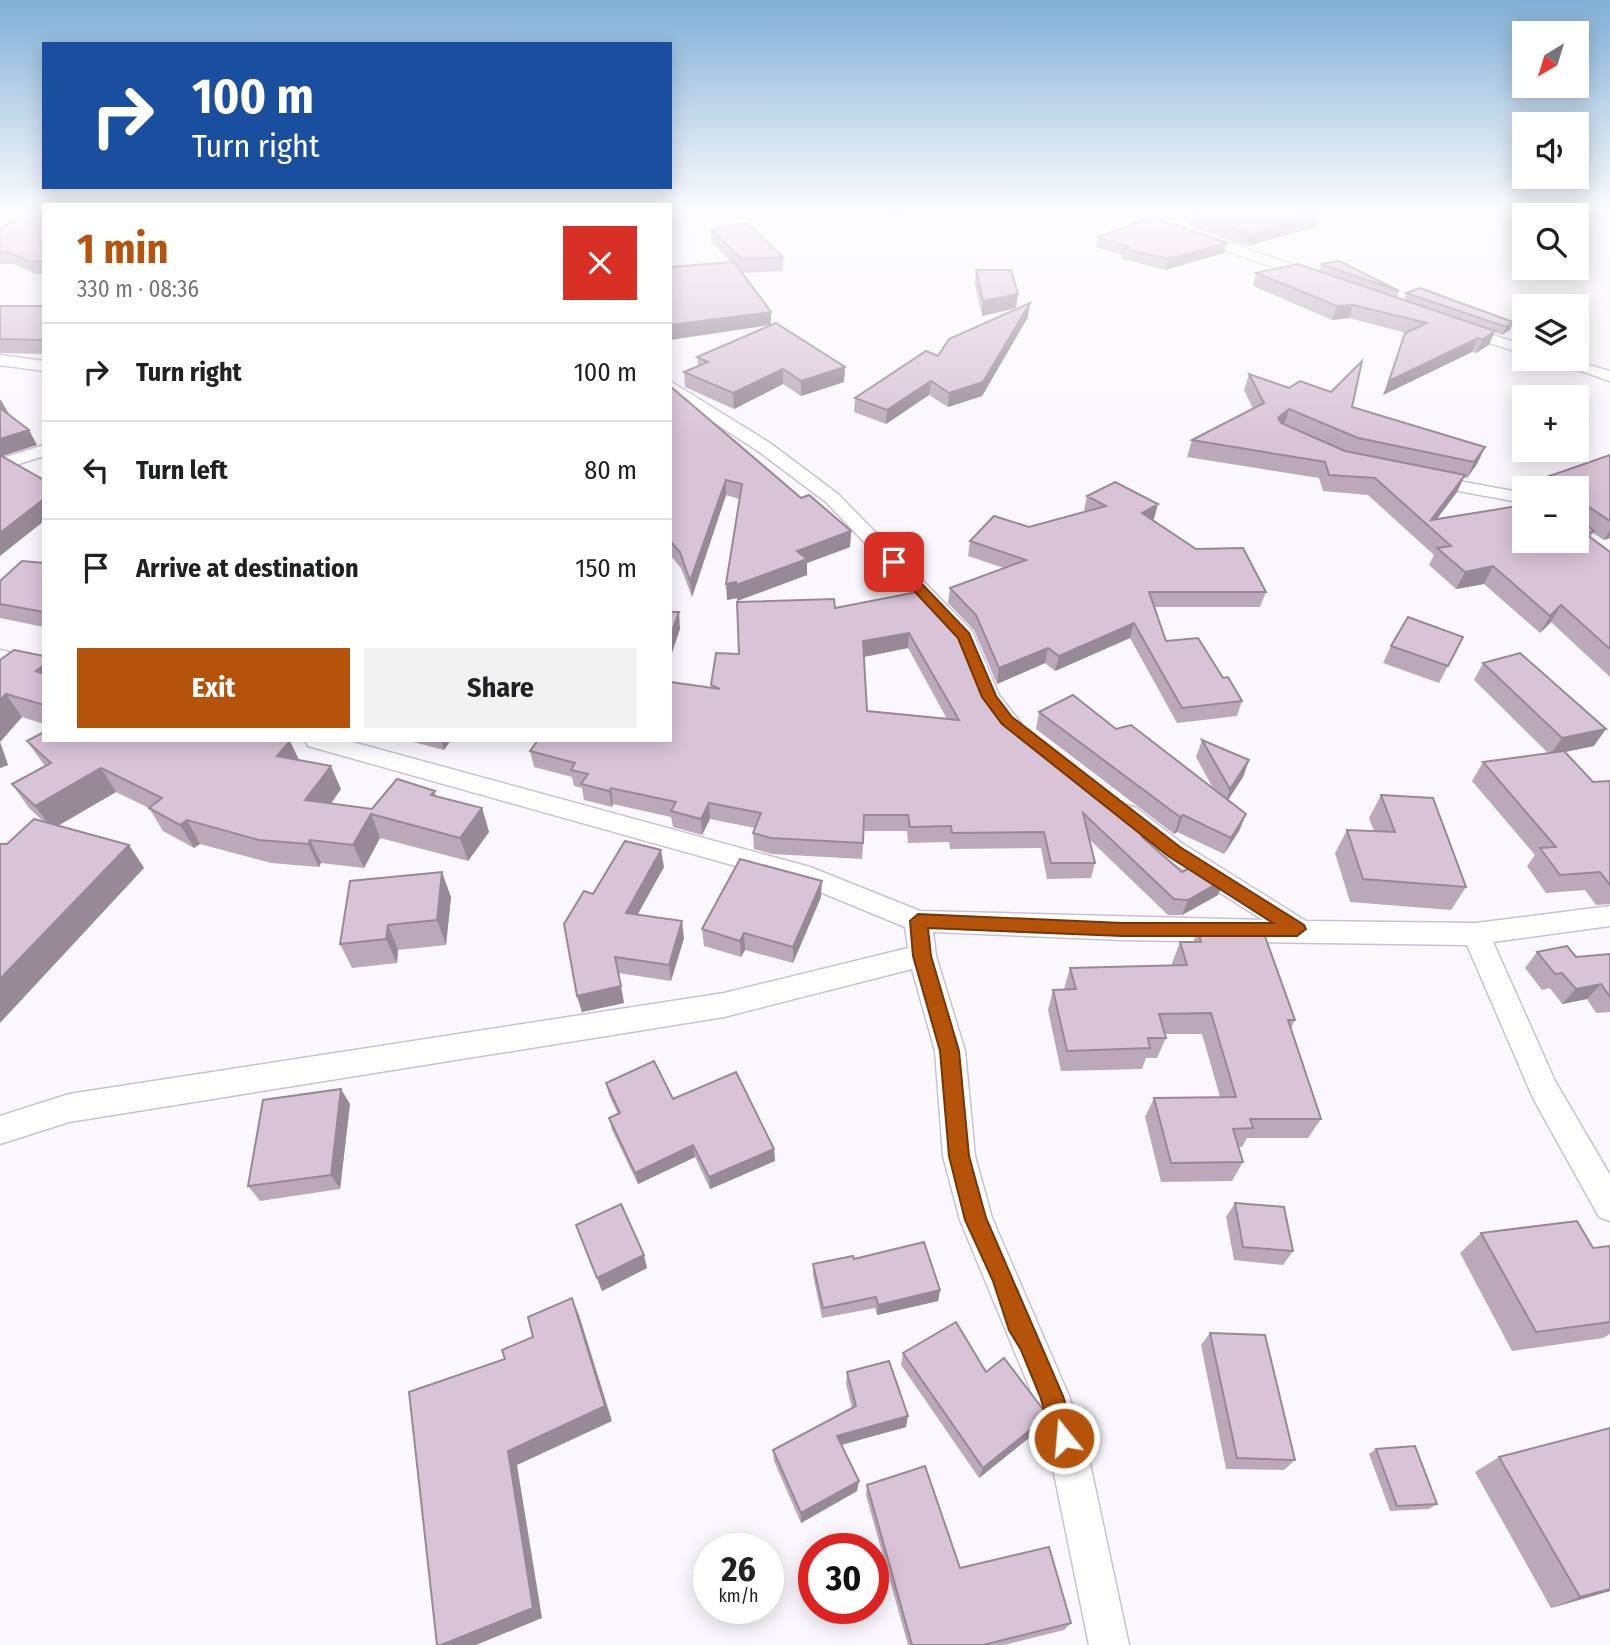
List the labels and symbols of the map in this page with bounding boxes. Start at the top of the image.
north arrow [1512,21,1589,98]
pin [864,532,924,592]
position arrow [1027,1401,1101,1475]
speed limit sign: 30 [798,1533,889,1624]

